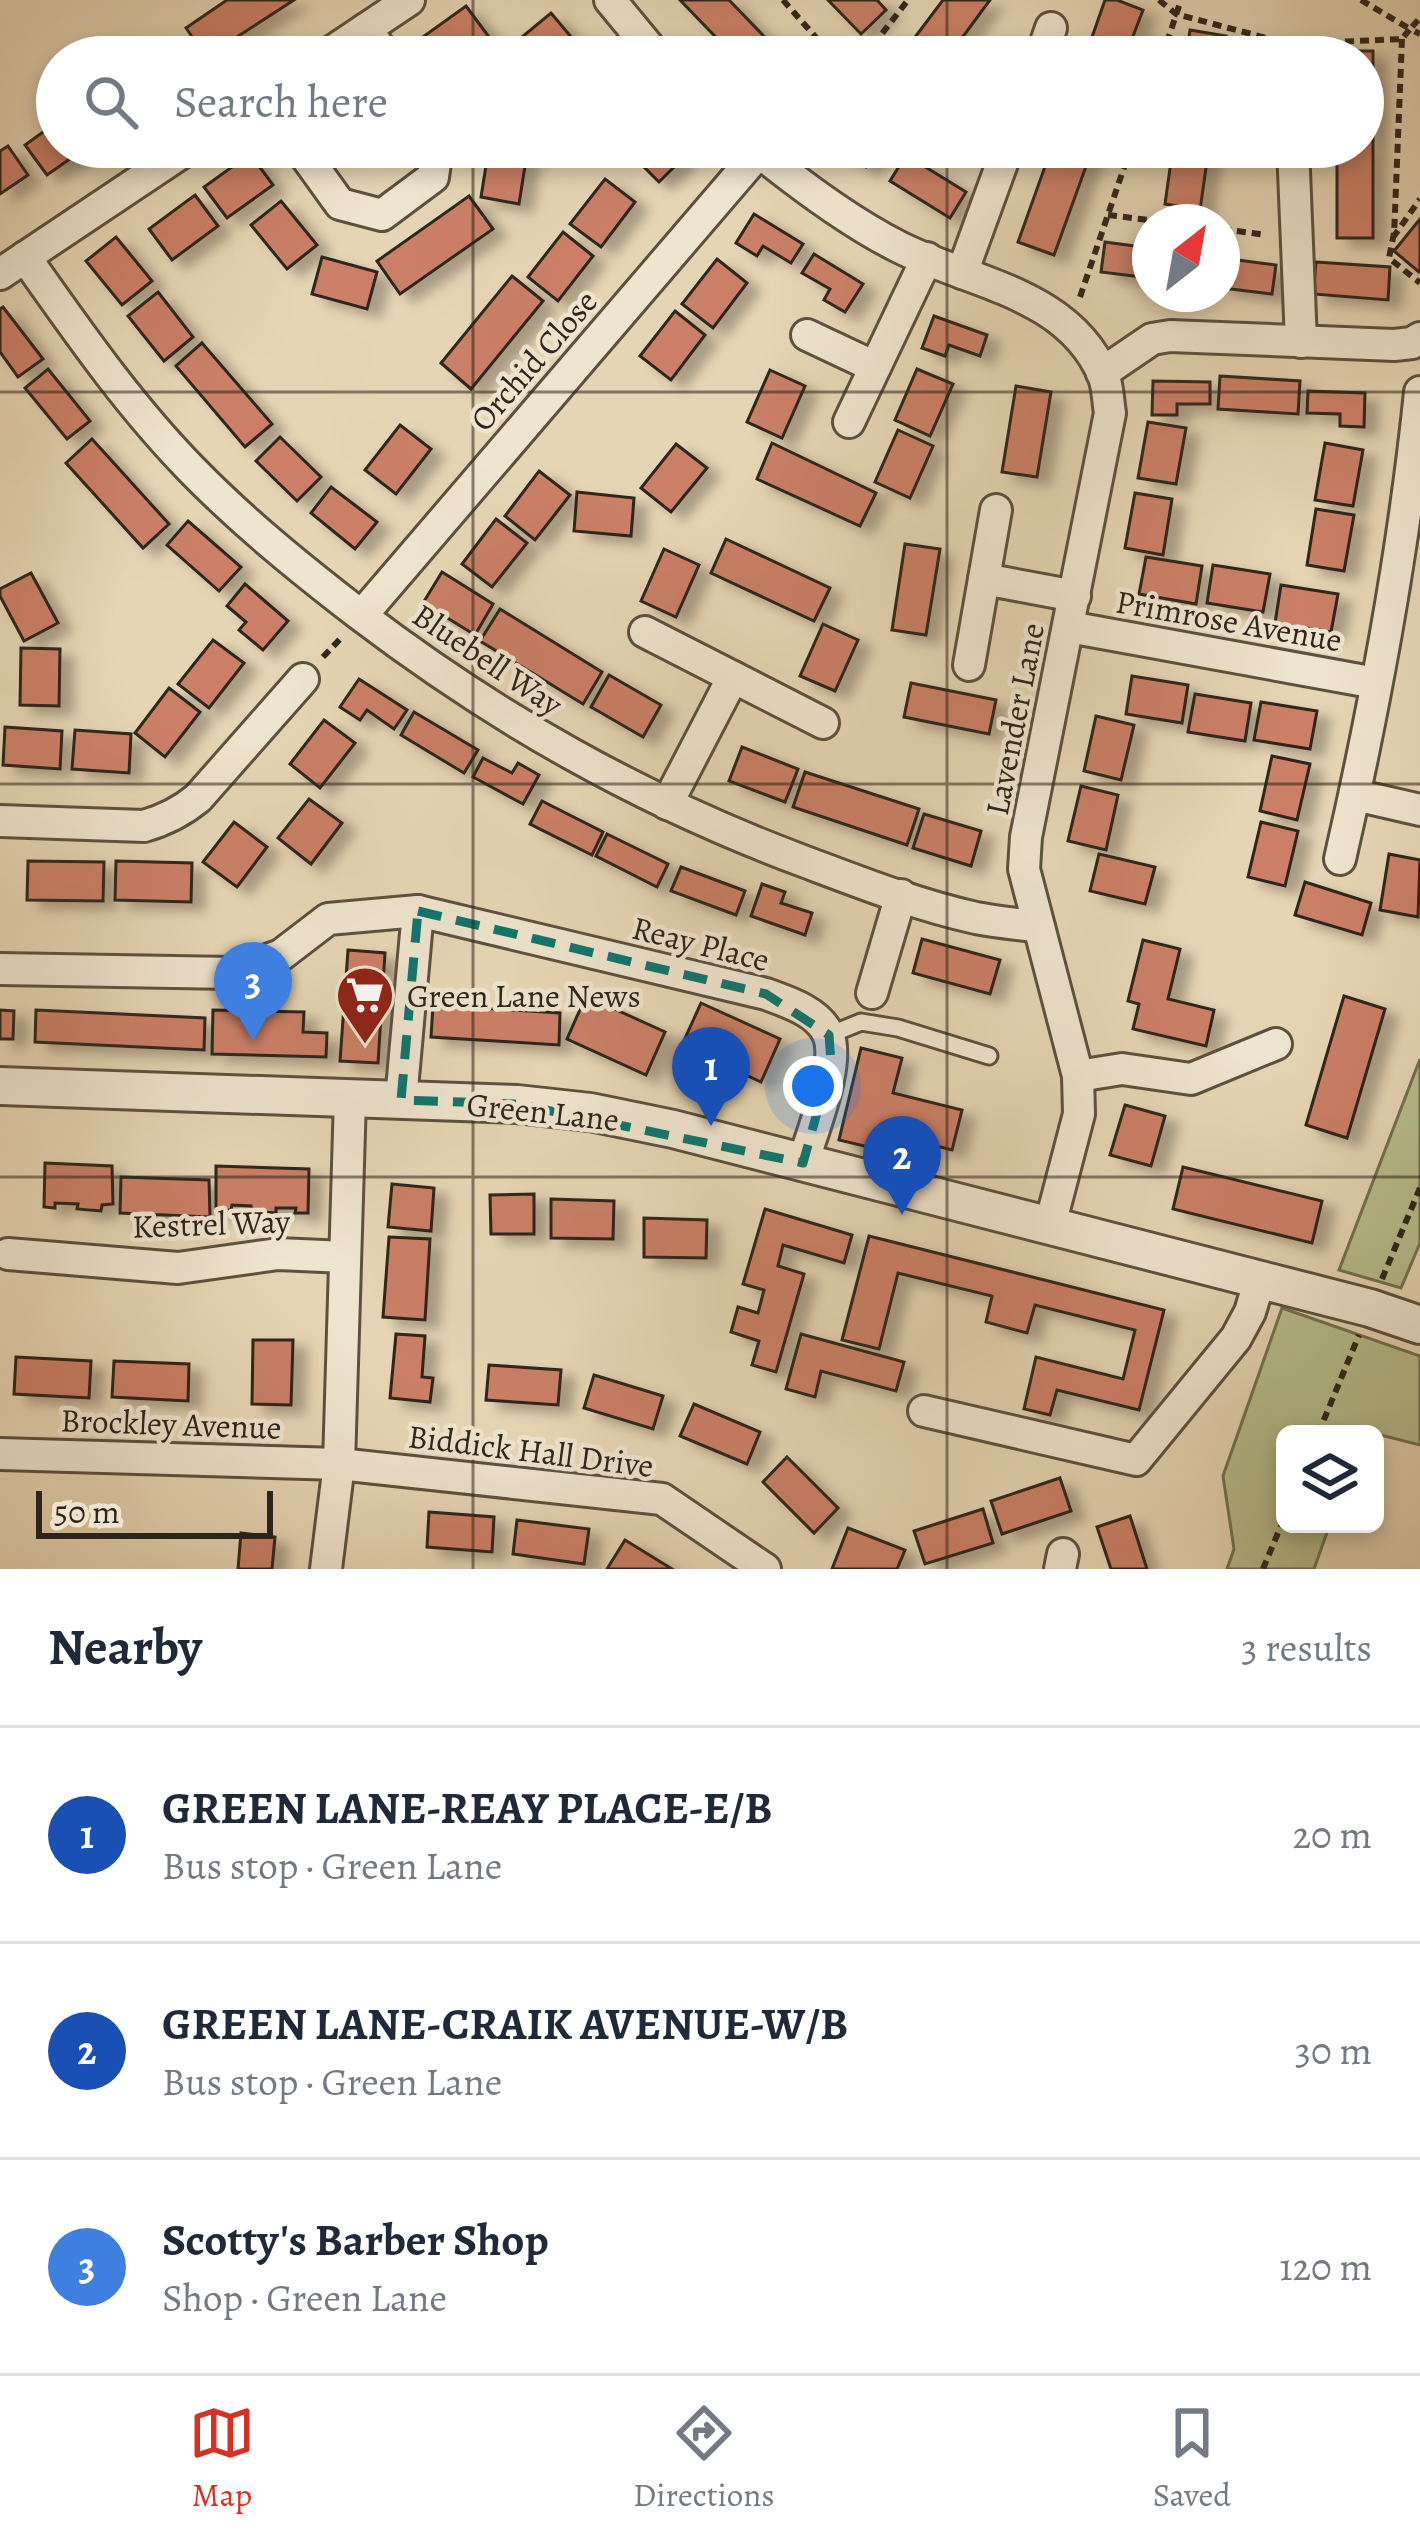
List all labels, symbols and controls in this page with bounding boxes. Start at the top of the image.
search box [36,36,1384,168]
icon: search [78,69,144,135]
text: Search here [174,71,388,133]
north arrow [1132,204,1240,312]
street label: Orchid Close [459,280,607,441]
street label: Primrose Avenue [1112,578,1346,663]
street label: Bluebell Way [404,593,572,726]
street label: Lavender Lane [974,619,1055,819]
street label: Reay Place [628,905,774,982]
pin: 3 [214,942,292,1041]
supermarket icon: Green Lane News [334,964,396,1046]
place label: Green Lane News [407,973,641,1018]
pin: 1 [672,1027,750,1126]
your location [783,1056,843,1116]
street label: Green Lane [465,1081,621,1142]
pin: 2 [863,1116,941,1215]
street label: Kestrel Way [131,1198,291,1249]
street label: Brockley Avenue [60,1397,282,1450]
street label: Biddick Hall Drive [406,1413,656,1488]
map controls [1276,1425,1384,1533]
button: layers [1276,1425,1384,1533]
scale bar [36,1485,273,1538]
text: 50 m [54,1489,120,1534]
text: Nearby [48,1612,202,1682]
text: 3 results [1241,1621,1372,1674]
text: GREEN LANE-REAY PLACE-E/B [162,1777,773,1839]
text: 1 [80,1808,94,1861]
text: 20 m [1293,1808,1372,1861]
text: Bus stop · Green Lane [162,1839,502,1892]
text: GREEN LANE-CRAIK AVENUE-W/B [162,1993,848,2055]
text: 2 [78,2024,96,2077]
text: 30 m [1295,2024,1372,2077]
text: Bus stop · Green Lane [162,2055,502,2108]
text: Scotty's Barber Shop [162,2209,549,2271]
text: 3 [79,2240,95,2293]
text: 120 m [1279,2240,1372,2293]
text: Shop · Green Lane [162,2271,447,2324]
tab: Map [189,2400,255,2517]
tab: Directions [633,2400,775,2517]
tab: Saved [1153,2400,1231,2517]

